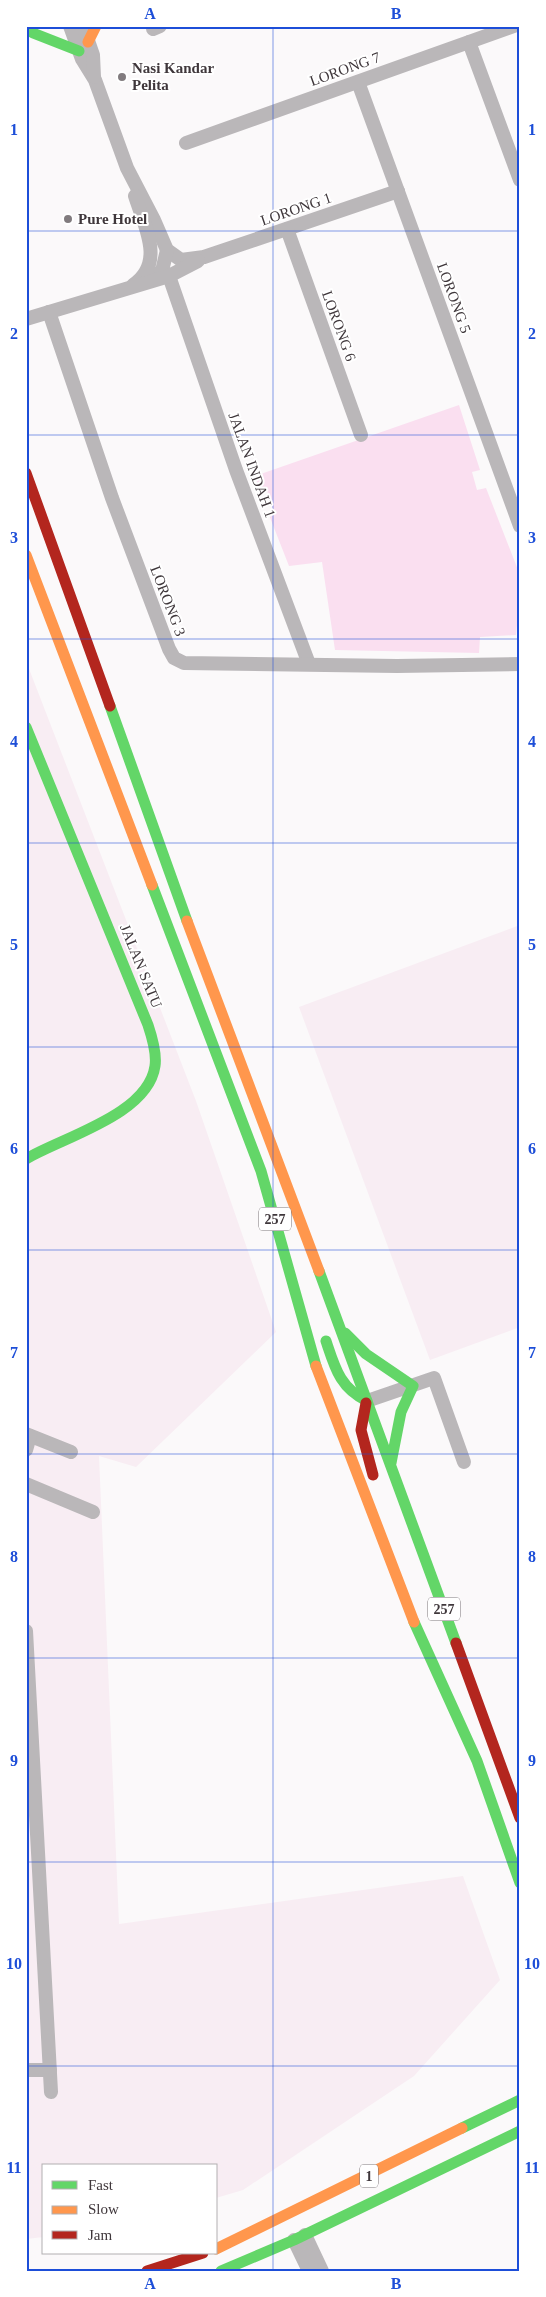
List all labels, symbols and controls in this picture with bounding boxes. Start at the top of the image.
text: A [144,5,156,22]
text: B [391,5,402,22]
street label: LORONG 7 [308,49,383,89]
place label: Nasi Kandar Pelita [132,60,214,93]
marker: Nasi Kandar Pelita [116,71,128,83]
text: 1 [10,121,18,138]
text: 1 [528,121,536,138]
street label: LORONG 1 [259,189,333,229]
place label: Pure Hotel [78,211,147,227]
marker: Pure Hotel [62,213,74,225]
street label: LORONG 5 [434,261,474,335]
street label: LORONG 6 [319,289,359,364]
text: 2 [10,325,18,342]
text: 2 [528,325,536,342]
street label: JALAN INDAH 1 [226,410,278,520]
text: 3 [10,529,18,546]
text: 3 [528,529,536,546]
street label: LORONG 3 [147,564,189,638]
text: 4 [10,733,18,750]
text: 4 [528,733,536,750]
street label: JALAN SATU [117,922,165,1010]
text: 5 [10,936,18,953]
text: 5 [528,936,536,953]
text: 6 [10,1140,18,1157]
text: 6 [528,1140,536,1157]
road number: 257 [259,1208,291,1230]
text: 7 [10,1344,18,1361]
text: 7 [528,1344,536,1361]
text: 8 [10,1548,18,1565]
text: 8 [528,1548,536,1565]
road number: 257 [428,1598,460,1620]
text: 9 [10,1752,18,1769]
text: 9 [528,1752,536,1769]
text: 10 [6,1955,22,1972]
text: 10 [524,1955,540,1972]
text: 11 [6,2159,22,2176]
text: 11 [524,2159,540,2176]
legend [42,2164,218,2254]
road number: 1 [360,2164,378,2188]
text: Fast [88,2177,114,2193]
text: Slow [88,2201,119,2217]
text: Jam [88,2227,112,2243]
text: A [144,2275,156,2292]
text: B [391,2275,402,2292]

